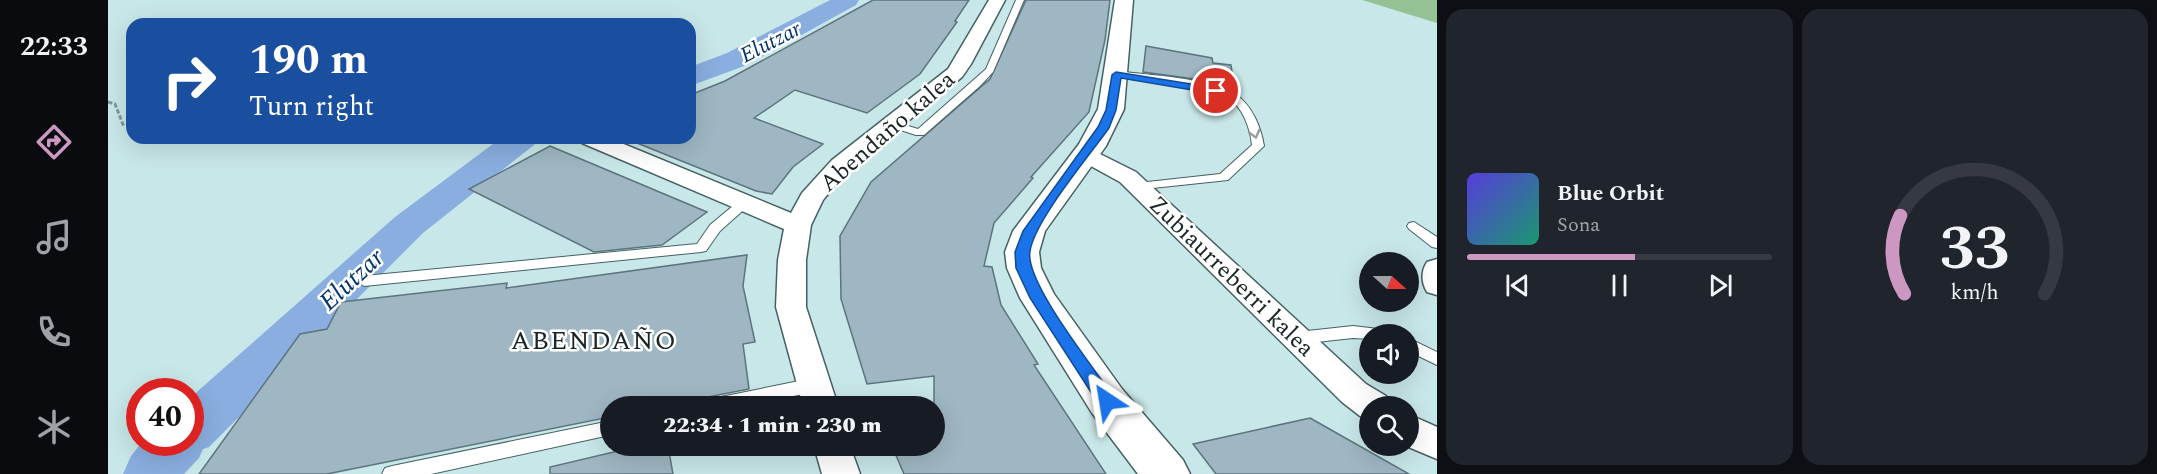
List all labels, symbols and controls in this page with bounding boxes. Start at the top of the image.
water label: Elutzar [734,13,808,72]
text: 22:33 [20,26,88,68]
text: 190 m [249,29,368,92]
icon: right [150,42,228,120]
street label: Abendaño kalea [812,62,964,201]
pin [1190,65,1241,116]
icon: arrive [1199,74,1232,107]
text: Turn right [249,86,374,128]
icon: directions [33,121,75,163]
one-way arrow [1248,129,1261,139]
text: Blue Orbit [1557,177,1664,210]
street label: Zubiaurreberri kalea [1140,188,1323,366]
text: 33 [1940,202,2010,297]
text: Sona [1557,210,1600,240]
icon: music [33,216,75,258]
water label: Elutzar [310,238,394,321]
north arrow [1359,252,1419,312]
map controls [1359,252,1419,456]
icon: previous [1501,269,1534,302]
icon: pause [1603,269,1636,302]
icon: next [1704,269,1737,302]
text: km/h [1951,276,1999,309]
icon: phone [33,311,75,353]
district label: ABENDAÑO [511,321,677,361]
button: sound [1359,324,1419,384]
position arrow [1075,369,1139,433]
speed limit sign: 40 [126,378,204,456]
button: search [1359,396,1419,456]
icon: climate [33,406,75,448]
text: 22:34 · 1 min · 230 m [663,409,882,442]

